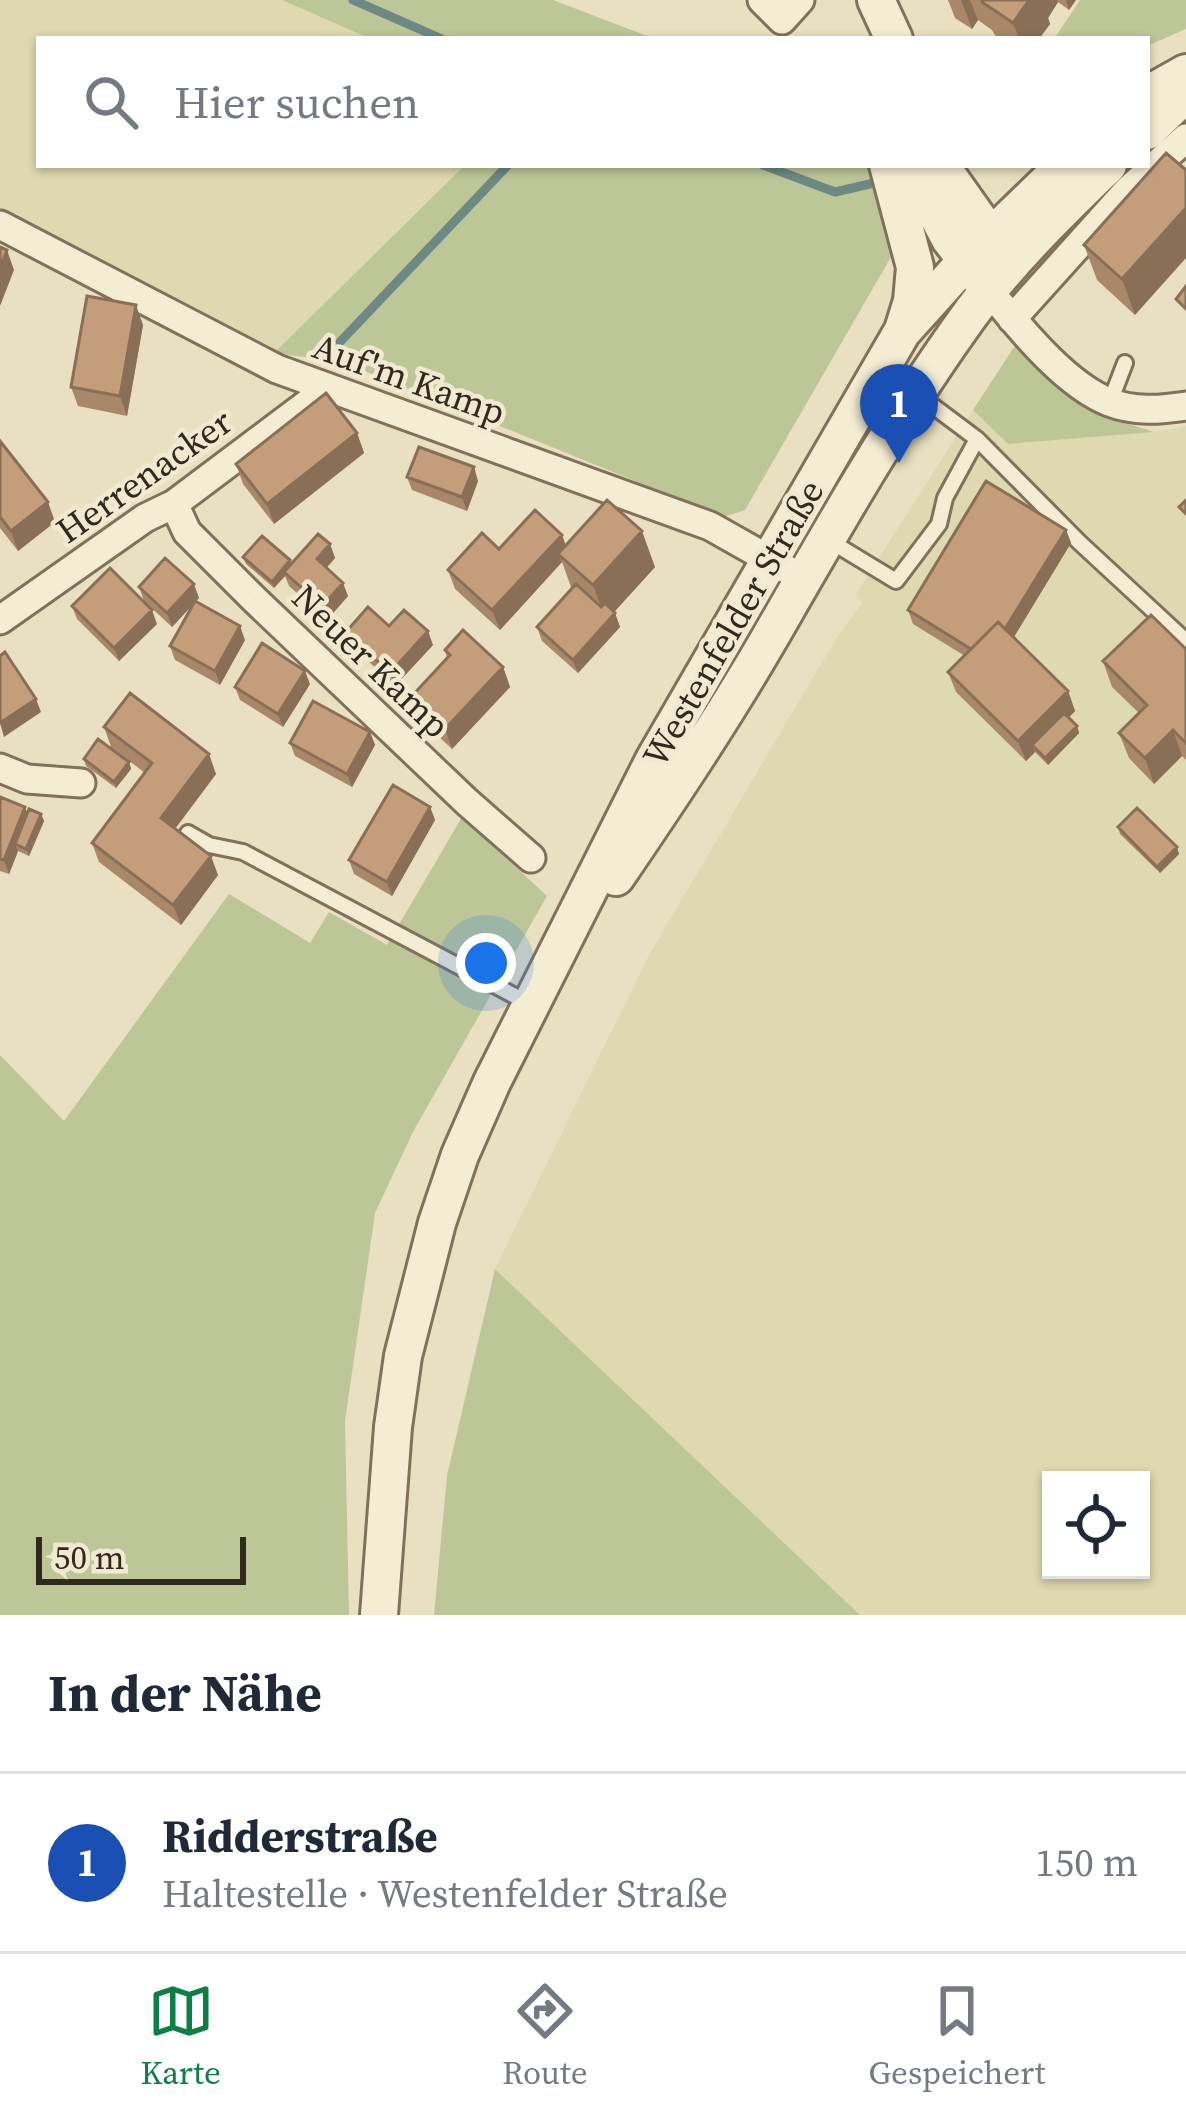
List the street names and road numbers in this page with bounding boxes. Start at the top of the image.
street label: Auf'm Kamp [306,322,512,436]
street label: Herrenacker [46,397,242,555]
street label: Westenfelder Straße [631,471,835,775]
street label: Neuer Kamp [281,573,461,749]

